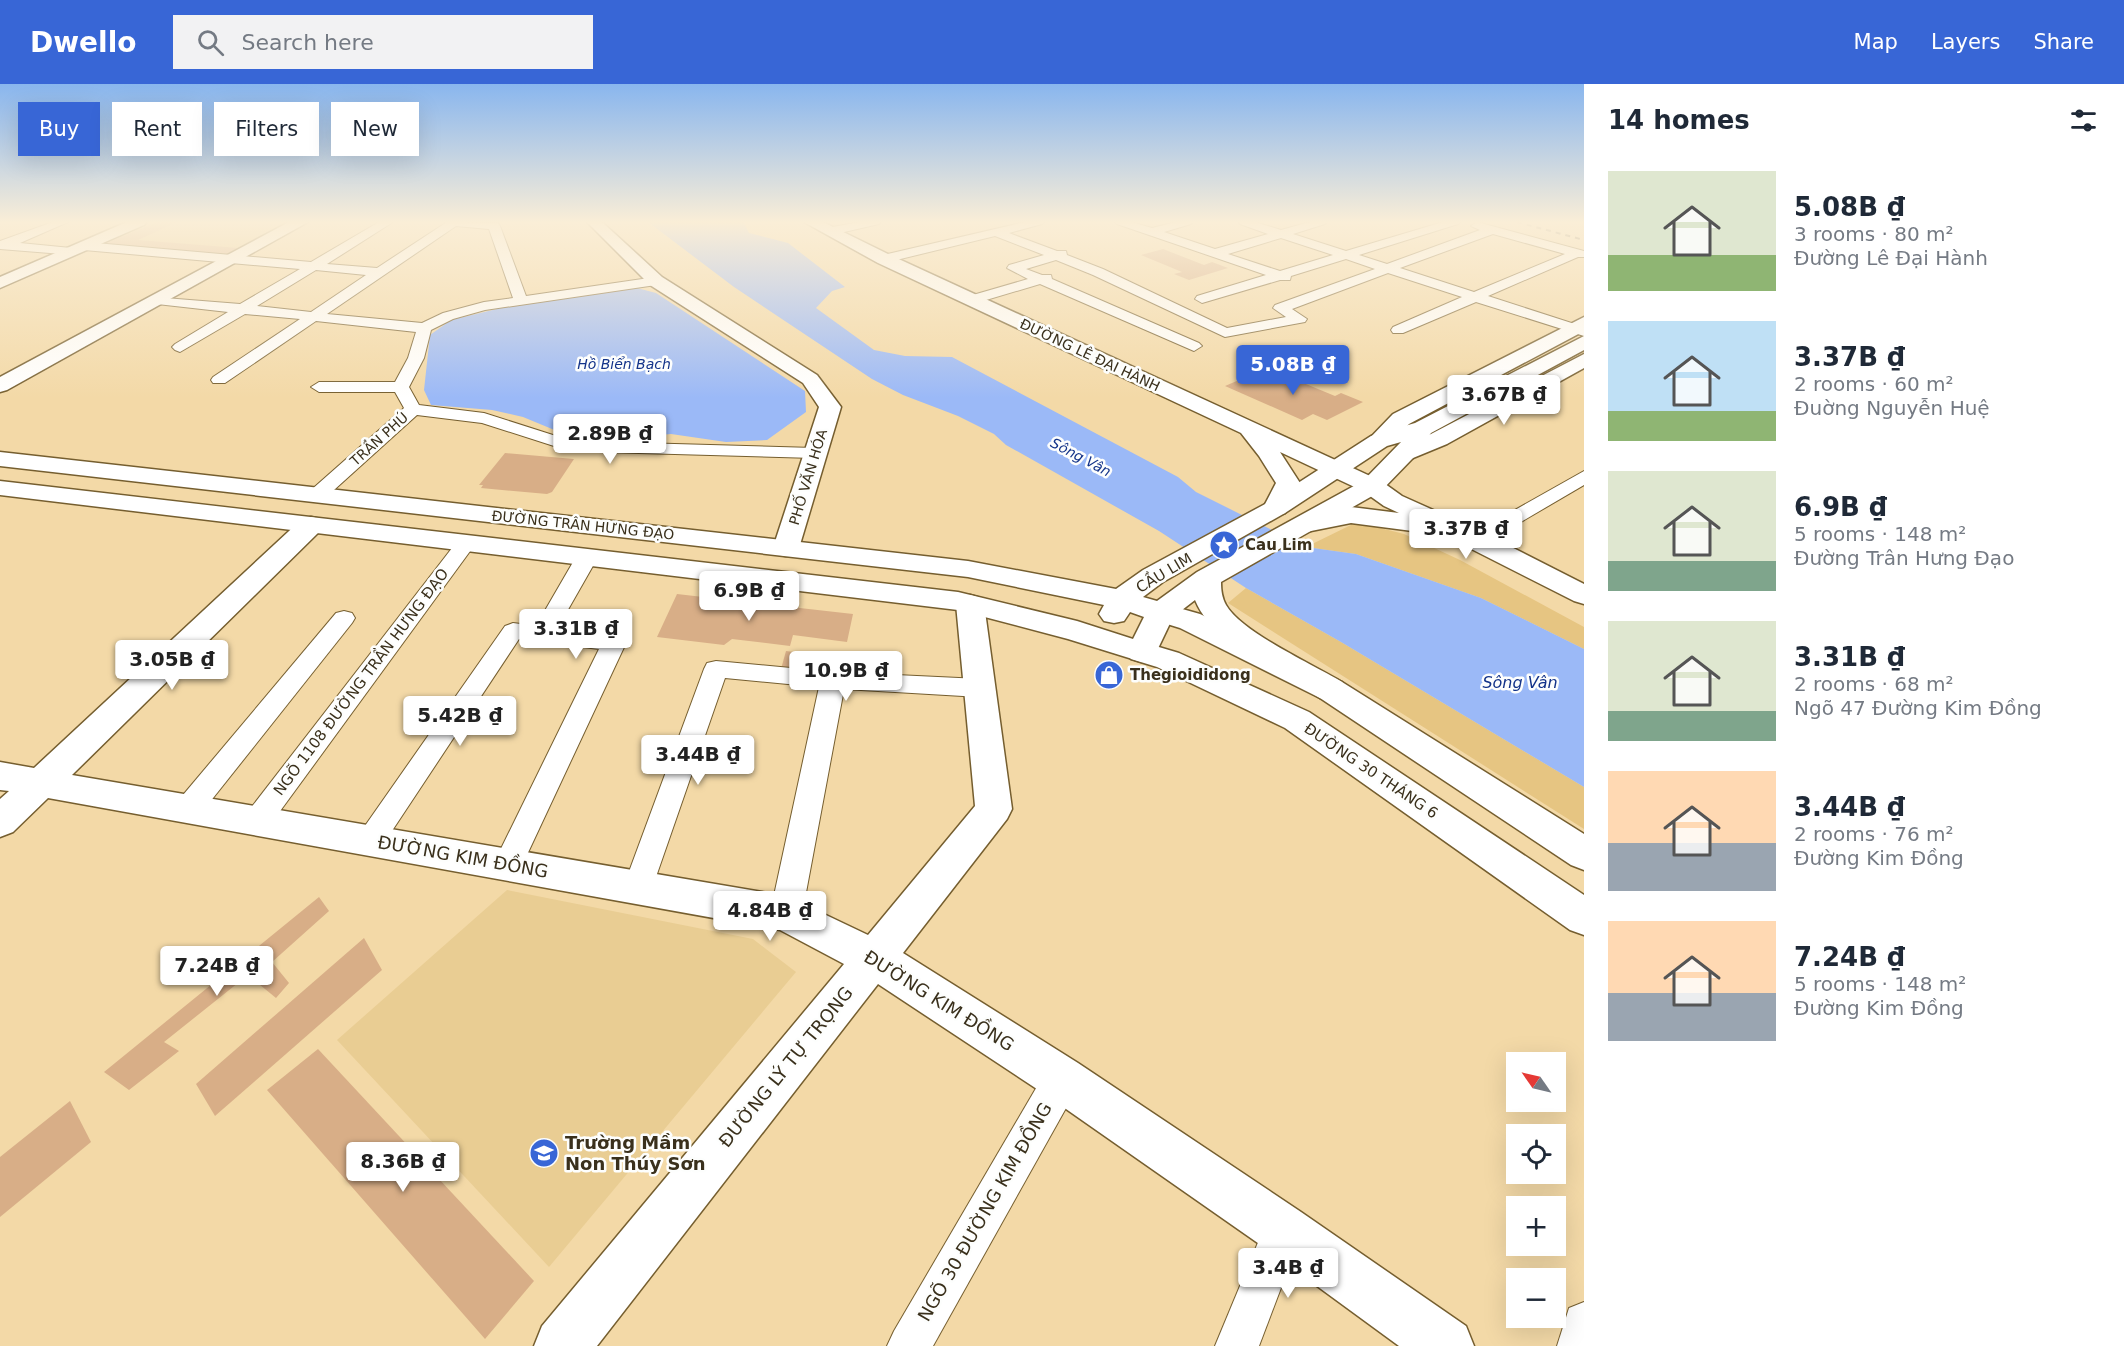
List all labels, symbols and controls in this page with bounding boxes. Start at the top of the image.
search box [173,15,593,69]
text: Dwello [30,26,137,59]
icon: search [194,26,227,59]
text: Search here [242,30,374,55]
text: Map [1854,30,1898,54]
text: Layers [1931,30,2000,54]
text: Share [2033,30,2094,54]
chip: Buy [18,102,100,156]
chip: Rent [112,102,202,156]
chip: Filters [214,102,319,156]
chip: New [331,102,419,156]
icon: filters [2067,104,2100,137]
text: 14 homes [1608,105,1750,135]
text: 5.08B ₫ [1794,192,1905,222]
icon: home [1656,195,1728,267]
text: 3 rooms · 80 m² [1794,222,1954,246]
text: Đường Lê Đại Hành [1794,246,1988,270]
street label: ĐƯỜNG LÊ ĐẠI HÀNH [1017,315,1163,395]
text: 3.37B ₫ [1794,342,1905,372]
pin: 5.08B ₫ [1238,345,1348,396]
icon: home [1656,345,1728,417]
text: 5.08B ₫ [1250,352,1336,376]
water label: Hồ Biển Bạch [577,356,671,372]
text: 2 rooms · 60 m² [1794,372,1954,396]
pin: 3.67B ₫ [1449,375,1559,426]
text: 3.67B ₫ [1461,382,1547,406]
text: Đuờng Nguyễn Huệ [1794,396,1990,420]
street label: TRẦN PHÚ [345,407,411,470]
pin: 2.89B ₫ [555,414,665,465]
text: 2.89B ₫ [567,421,653,445]
street label: PHỐ VĂN HÓA [784,426,830,527]
water label: Sông Vân [1048,434,1114,480]
text: 6.9B ₫ [1794,492,1887,522]
icon: home [1656,495,1728,567]
street label: ĐƯỜNG TRÂN HƯNG ĐẠO [491,506,675,543]
pin: 3.37B ₫ [1411,509,1521,560]
text: 3.37B ₫ [1423,516,1509,540]
text: 5 rooms · 148 m² [1794,522,1966,546]
place icon: Cau Lim [1208,529,1240,561]
place label: Cau Lim [1245,536,1312,554]
text: Đường Trân Hưng Đạo [1794,546,2014,570]
street label: CẦU LIM [1131,547,1195,597]
street label: NGÕ 1108 ĐƯỜNG TRẦN HƯNG ĐẠO [267,563,452,799]
pin: 6.9B ₫ [700,571,798,622]
text: 6.9B ₫ [713,578,785,602]
pin: 3.31B ₫ [521,609,631,660]
text: 3.31B ₫ [533,616,619,640]
pin: 3.05B ₫ [117,640,227,691]
text: 3.31B ₫ [1794,642,1905,672]
icon: home [1656,645,1728,717]
text: 3.05B ₫ [129,647,215,671]
pin: 10.9B ₫ [791,651,901,702]
text: 10.9B ₫ [803,658,889,682]
shop icon: Thegioididong [1093,659,1125,691]
place label: Thegioididong [1130,666,1251,684]
text: 2 rooms · 68 m² [1794,672,1954,696]
water label: Sông Vân [1482,673,1558,692]
pin: 5.42B ₫ [405,696,515,747]
text: Ngõ 47 Đường Kim Đồng [1794,696,2042,720]
text: 5.42B ₫ [417,703,503,727]
street label: ĐƯỜNG 30 THÁNG 6 [1301,719,1442,823]
pin: 3.44B ₫ [643,735,753,786]
text: 3.44B ₫ [655,742,741,766]
text: 3.44B ₫ [1794,792,1905,822]
icon: home [1656,795,1728,867]
text: 2 rooms · 76 m² [1794,822,1954,846]
street label: ĐƯỜNG KIM ĐỒNG [376,829,550,882]
text: Đường Kim Đồng [1794,846,1964,870]
pin: 4.84B ₫ [715,891,825,942]
text: 4.84B ₫ [727,898,813,922]
text: 7.24B ₫ [1794,942,1905,972]
street label: ĐƯỜNG KIM ĐỒNG [860,944,1019,1055]
icon: home [1656,945,1728,1017]
pin: 7.24B ₫ [162,946,272,997]
text: 7.24B ₫ [174,953,260,977]
text: 5 rooms · 148 m² [1794,972,1966,996]
street label: ĐƯỜNG LÝ TỰ TRỌNG [714,982,857,1151]
text: Đường Kim Đồng [1794,996,1964,1020]
north arrow [1506,1052,1566,1112]
map controls [1506,1052,1566,1328]
street label: NGÕ 30 ĐƯỜNG KIM ĐỒNG [912,1098,1056,1325]
button: locate [1506,1124,1566,1184]
place label: Trường Mầm Non Thúy Sơn [565,1132,706,1174]
school or university icon: Trường Mầm Non Thúy Sơn [528,1137,560,1169]
pin: 8.36B ₫ [348,1142,458,1193]
text: 8.36B ₫ [360,1149,446,1173]
button: + [1506,1196,1566,1256]
pin: 3.4B ₫ [1239,1248,1337,1299]
text: 3.4B ₫ [1252,1255,1324,1279]
button: − [1506,1268,1566,1328]

